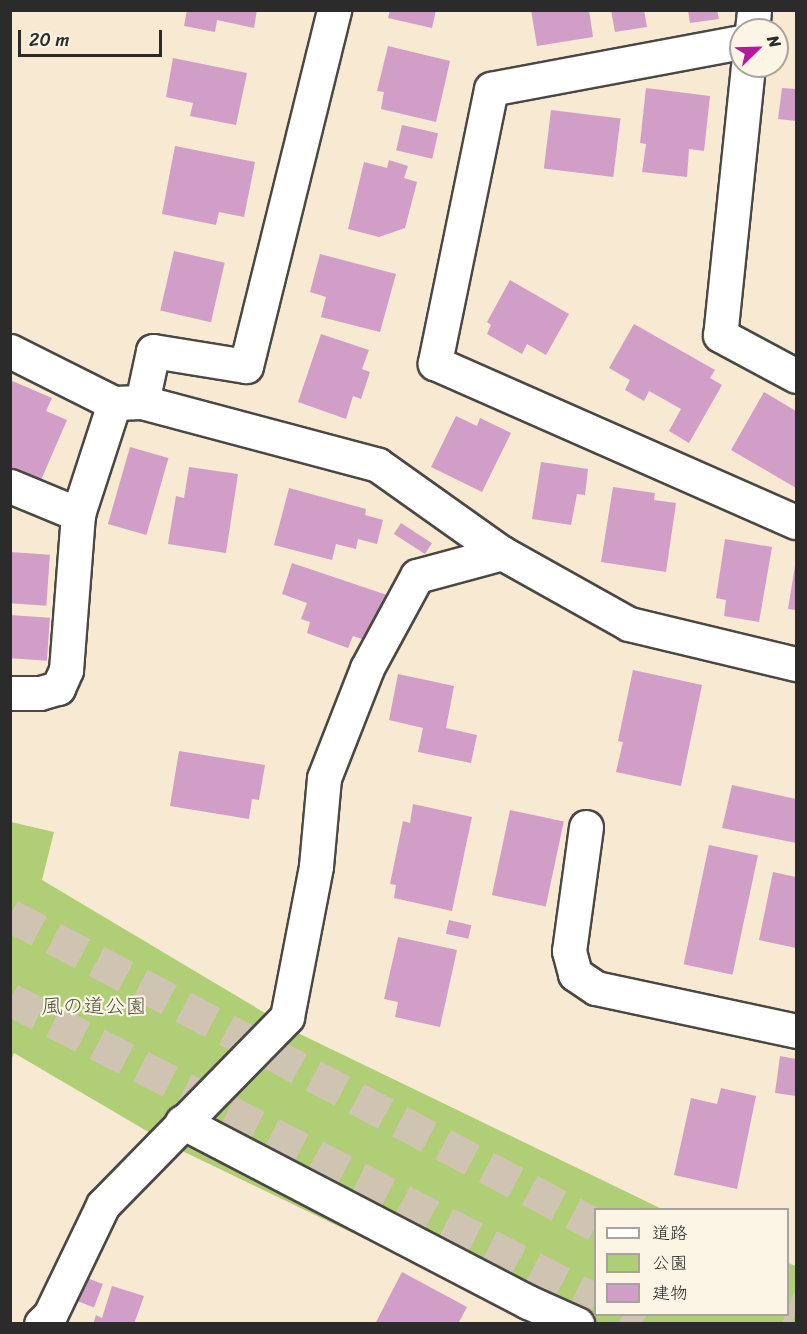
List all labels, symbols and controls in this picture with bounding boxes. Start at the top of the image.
scale bar [21,18,165,56]
north arrow [729,18,789,78]
text: 20 m [29,24,69,56]
text: N [759,31,790,52]
park label: 風の道公園 [42,993,146,1019]
legend [594,1208,789,1316]
text: 道路 [652,1217,688,1249]
text: 公園 [652,1247,688,1279]
text: 建物 [652,1277,688,1309]

